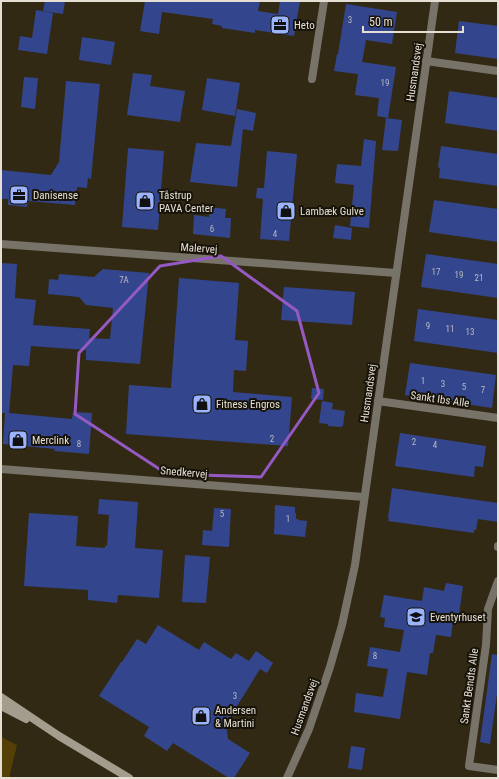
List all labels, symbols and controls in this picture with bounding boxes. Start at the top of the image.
scale bar [363,8,463,34]
office icon: Heto [269,14,291,36]
house number: 3 [348,15,352,25]
text: 50 m [369,15,393,29]
place label: Heto [294,19,315,32]
street label: Husmandsvej [404,42,425,102]
house number: 19 [381,78,389,88]
office icon: Danisense [8,184,30,206]
place label: Danisense [33,189,78,202]
place label: Tåstrup PAVA Center [159,189,214,215]
shop icon: Tåstrup PAVA Center [134,190,156,212]
shop icon: Lambæk Gulve [275,200,297,222]
place label: Lambæk Gulve [300,205,364,218]
house number: 6 [210,224,214,234]
house number: 4 [273,229,278,239]
street label: Malervej [180,241,218,256]
house number: 17 [432,267,441,277]
house number: 19 [455,270,463,280]
house number: 21 [475,273,483,283]
house number: 7A [119,275,129,285]
house number: 9 [426,321,430,331]
house number: 11 [446,324,454,334]
house number: 13 [466,327,474,337]
street label: Husmandsvej [358,363,379,423]
house number: 1 [421,376,425,386]
house number: 3 [441,379,445,389]
house number: 5 [462,382,467,392]
house number: 7 [481,385,486,395]
street label: Sankt Ibs Alle [410,389,470,410]
shop icon: Fitness Engros [191,393,213,415]
place label: Fitness Engros [216,398,280,411]
shop icon: Merclink [7,429,29,451]
place label: Merclink [32,434,69,447]
house number: 2 [270,434,275,444]
house number: 2 [412,437,417,447]
house number: 8 [77,439,81,449]
house number: 4 [433,440,438,450]
street label: Snedkervej [160,464,208,481]
house number: 5 [220,509,225,519]
house number: 1 [286,514,290,524]
school or university icon: Eventyrhuset [405,606,427,628]
place label: Eventyrhuset [430,611,486,624]
street label: Sankt Bendts Alle [458,647,481,725]
house number: 8 [373,651,377,661]
street label: Husmandsvej [288,677,321,737]
house number: 3 [233,691,237,701]
place label: Andersen & Martini [215,704,256,730]
shop icon: Andersen & Martini [190,705,212,727]

